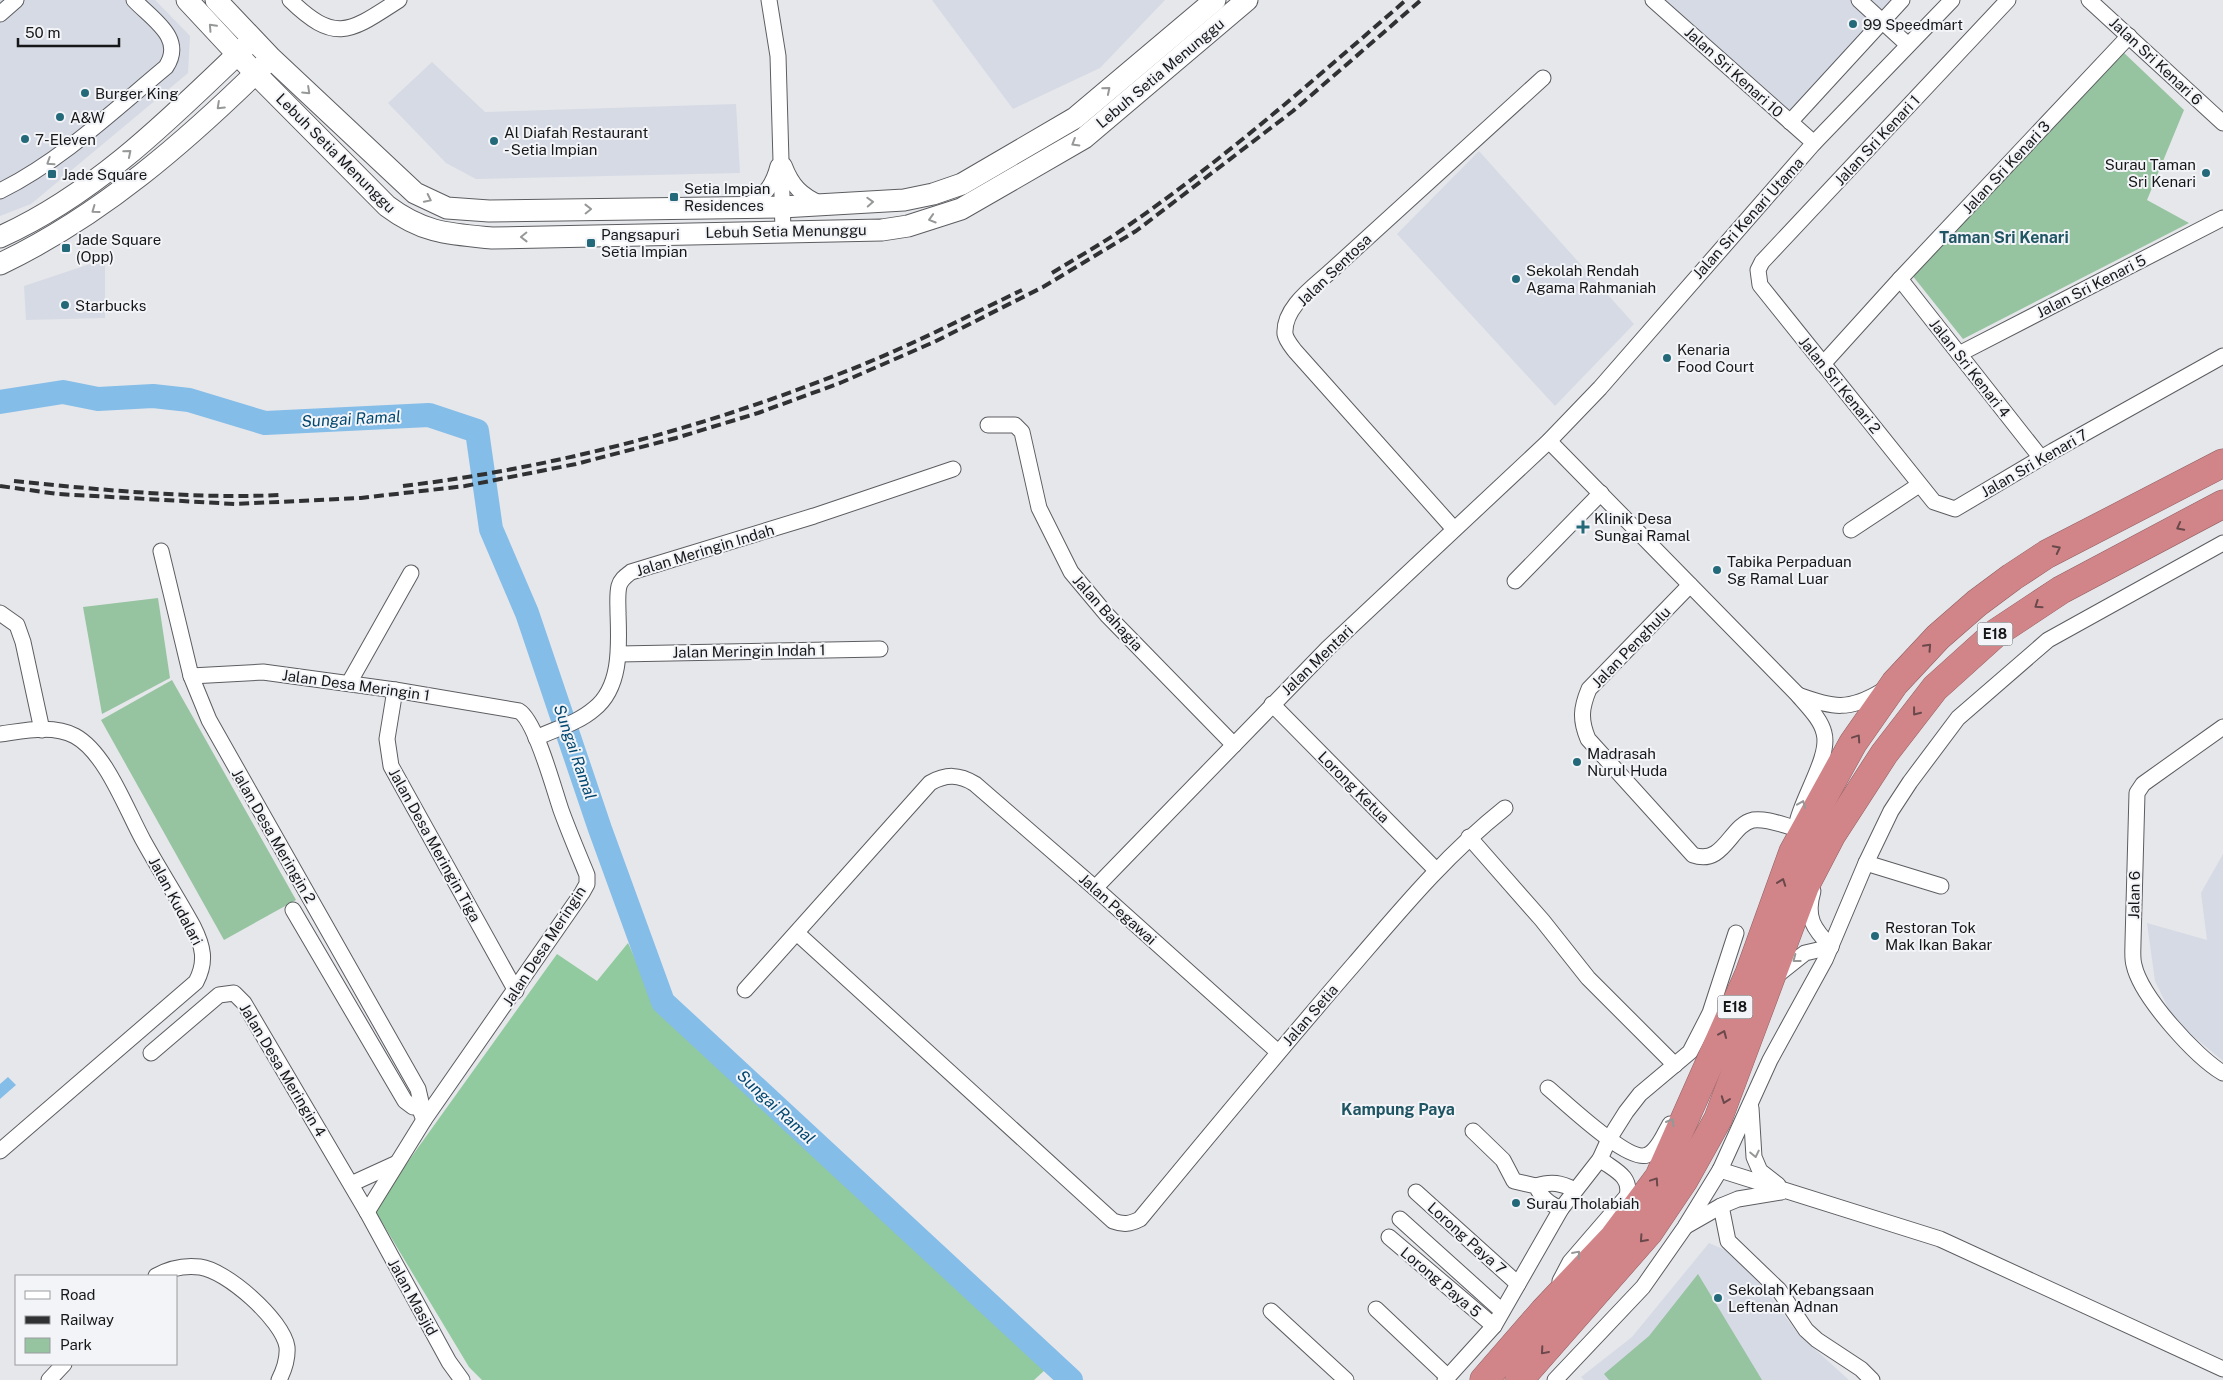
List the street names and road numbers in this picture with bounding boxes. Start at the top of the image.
street label: Jalan Sri Kenari 6 [2106,14,2206,108]
street label: Lebuh Setia Menunggu [1093,15,1227,131]
street label: Jalan Sri Kenari 10 [1681,23,1787,121]
street label: Lebuh Setia Menunggu [273,90,399,216]
street label: Jalan Sri Kenari 1 [1831,91,1923,189]
street label: Jalan Sri Kenari 3 [1959,117,2053,217]
street label: Jalan Sri Kenari Utama [1689,154,1807,282]
street label: Lebuh Setia Menunggu [705,221,867,241]
street label: Jalan Sentosa [1294,231,1374,309]
street label: Jalan Sri Kenari 5 [2033,251,2149,321]
street label: Jalan Sri Kenari 4 [1926,315,2014,421]
street label: Jalan Sri Kenari 2 [1796,333,1884,437]
street label: Jalan Sri Kenari 7 [1978,426,2090,500]
street label: Jalan Meringin Indah [634,521,776,579]
street label: Jalan Bahagia [1070,572,1146,654]
street label: Jalan Penghulu [1588,603,1674,691]
street label: Jalan Mentari [1278,622,1356,698]
road number: E18 [1978,622,2012,646]
street label: Jalan Meringin Indah 1 [672,641,826,661]
street label: Jalan Desa Meringin 1 [281,666,431,704]
street label: Lorong Ketua [1315,748,1393,826]
street label: Jalan Desa Meringin Tiga [386,765,484,925]
street label: Jalan Desa Meringin 2 [229,766,319,906]
street label: Jalan Kudalari [146,854,206,948]
street label: Jalan Pegawai [1076,870,1160,948]
street label: Jalan 6 [2125,871,2143,919]
street label: Jalan Desa Meringin [499,883,589,1009]
street label: Jalan Setia [1279,981,1341,1049]
road number: E18 [1718,996,1752,1019]
street label: Jalan Desa Meringin 4 [236,1000,330,1140]
street label: Lorong Paya 7 [1425,1199,1509,1277]
street label: Lorong Paya 5 [1397,1243,1485,1321]
street label: Jalan Masjid [385,1256,441,1338]

